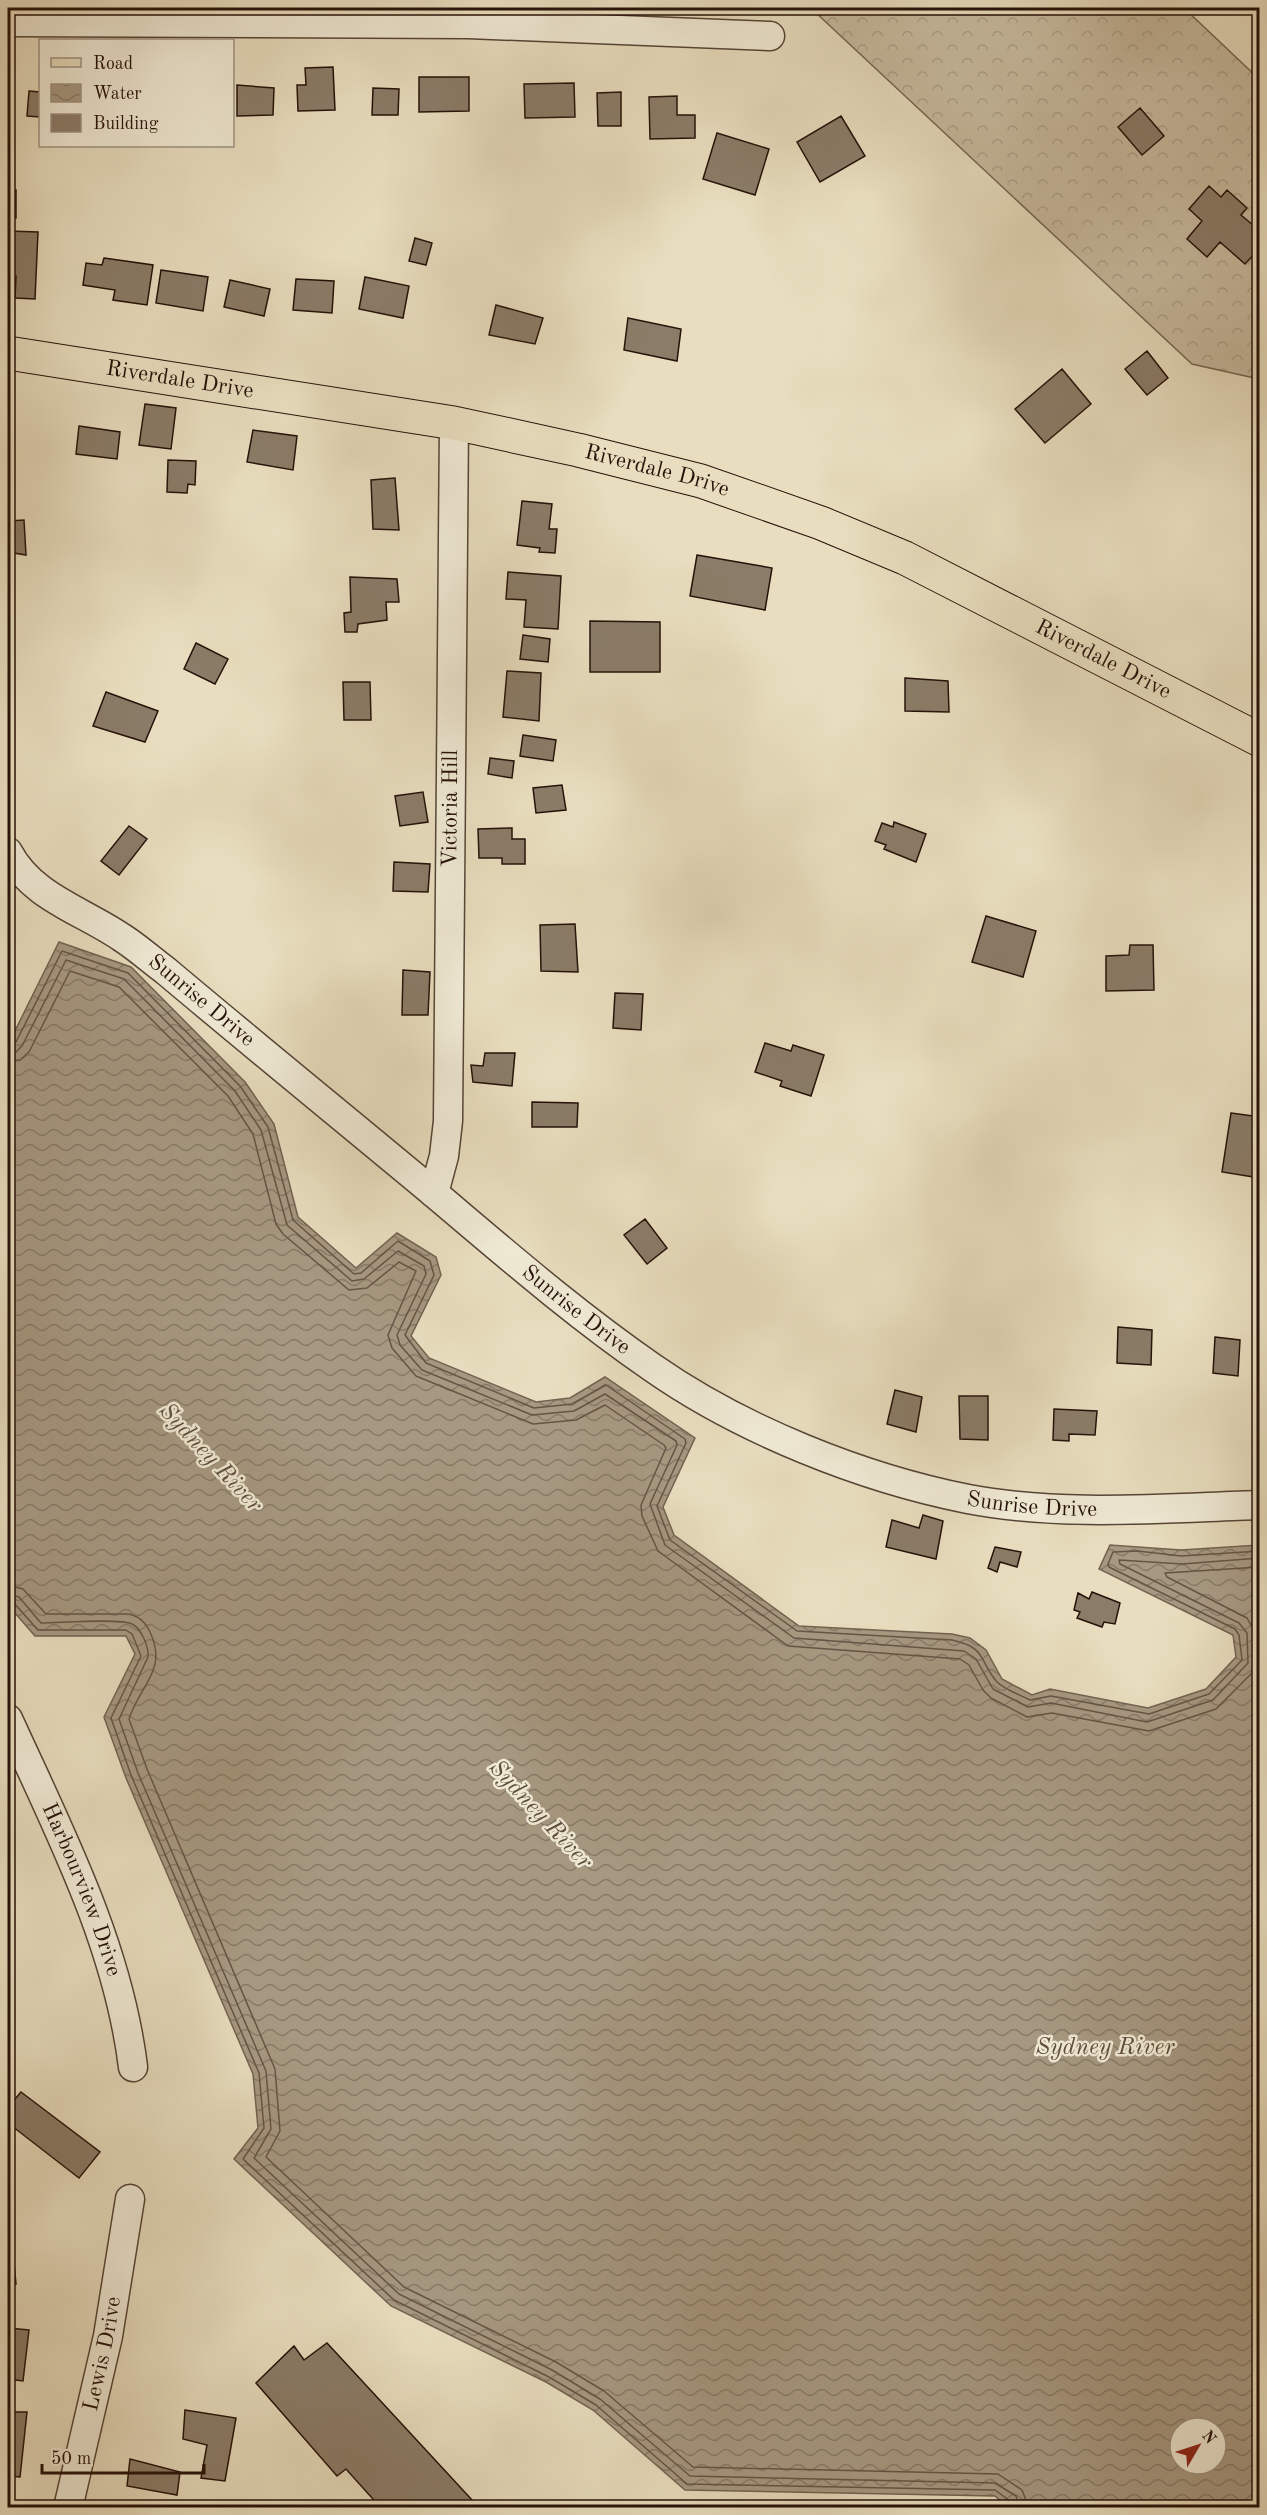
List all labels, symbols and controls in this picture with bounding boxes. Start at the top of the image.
legend [39,39,234,147]
text: Road [93,55,133,73]
text: Water [93,85,142,103]
text: Building [93,115,159,133]
street label: Riverdale Drive [105,358,255,402]
street label: Riverdale Drive [582,441,732,501]
street label: Riverdale Drive [1032,616,1174,703]
street label: Victoria Hill [439,750,462,867]
street label: Sunrise Drive [144,951,259,1051]
street label: Sunrise Drive [518,1261,634,1359]
water label: Sydney River [154,1399,267,1518]
street label: Sunrise Drive [965,1488,1097,1521]
water label: Sydney River [484,1756,597,1875]
street label: Harbourview Drive [37,1800,125,1979]
water label: Sydney River [1035,2036,1175,2060]
street label: Lewis Drive [80,2295,125,2413]
north arrow [1168,2416,1228,2476]
text: N [1198,2428,1219,2448]
scale bar [42,2437,204,2475]
text: 50 m [51,2450,91,2468]

